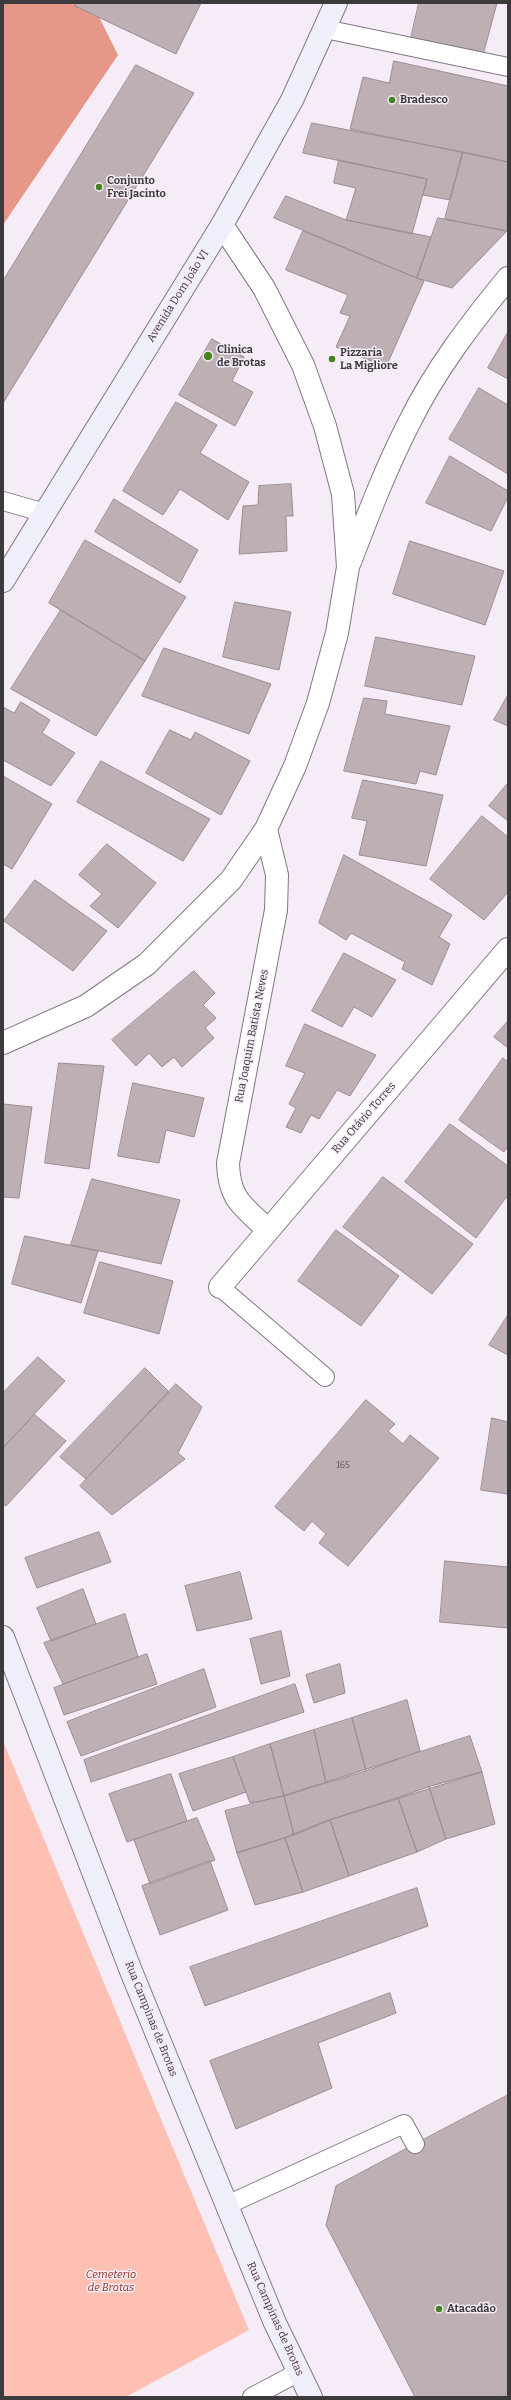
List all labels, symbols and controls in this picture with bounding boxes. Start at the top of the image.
place label: Bradesco [400,93,448,107]
marker: Bradesco [387,95,397,105]
place label: Conjunto Frei Jacinto [107,174,166,200]
marker: Conjunto Frei Jacinto [94,182,104,192]
street label: Avenida Dom João VI [144,247,212,345]
place label: Clinica de Brotas [217,343,266,369]
place label: Pizzaria La Migliore [340,346,398,372]
marker: Clinica de Brotas [202,350,214,362]
marker: Pizzaria La Migliore [327,354,337,364]
street label: Rua Joaquim Batista Neves [233,968,271,1104]
street label: Rua Otávio Torres [329,1080,399,1156]
house number: 165 [336,1460,350,1470]
street label: Rua Campinas de Brotas [122,1959,180,2079]
street label: Rua Campinas de Brotas [244,2260,306,2378]
park label: Cemeterio de Brotas [86,2268,136,2294]
place label: Atacadão [447,2302,496,2316]
marker: Atacadão [434,2304,444,2314]

